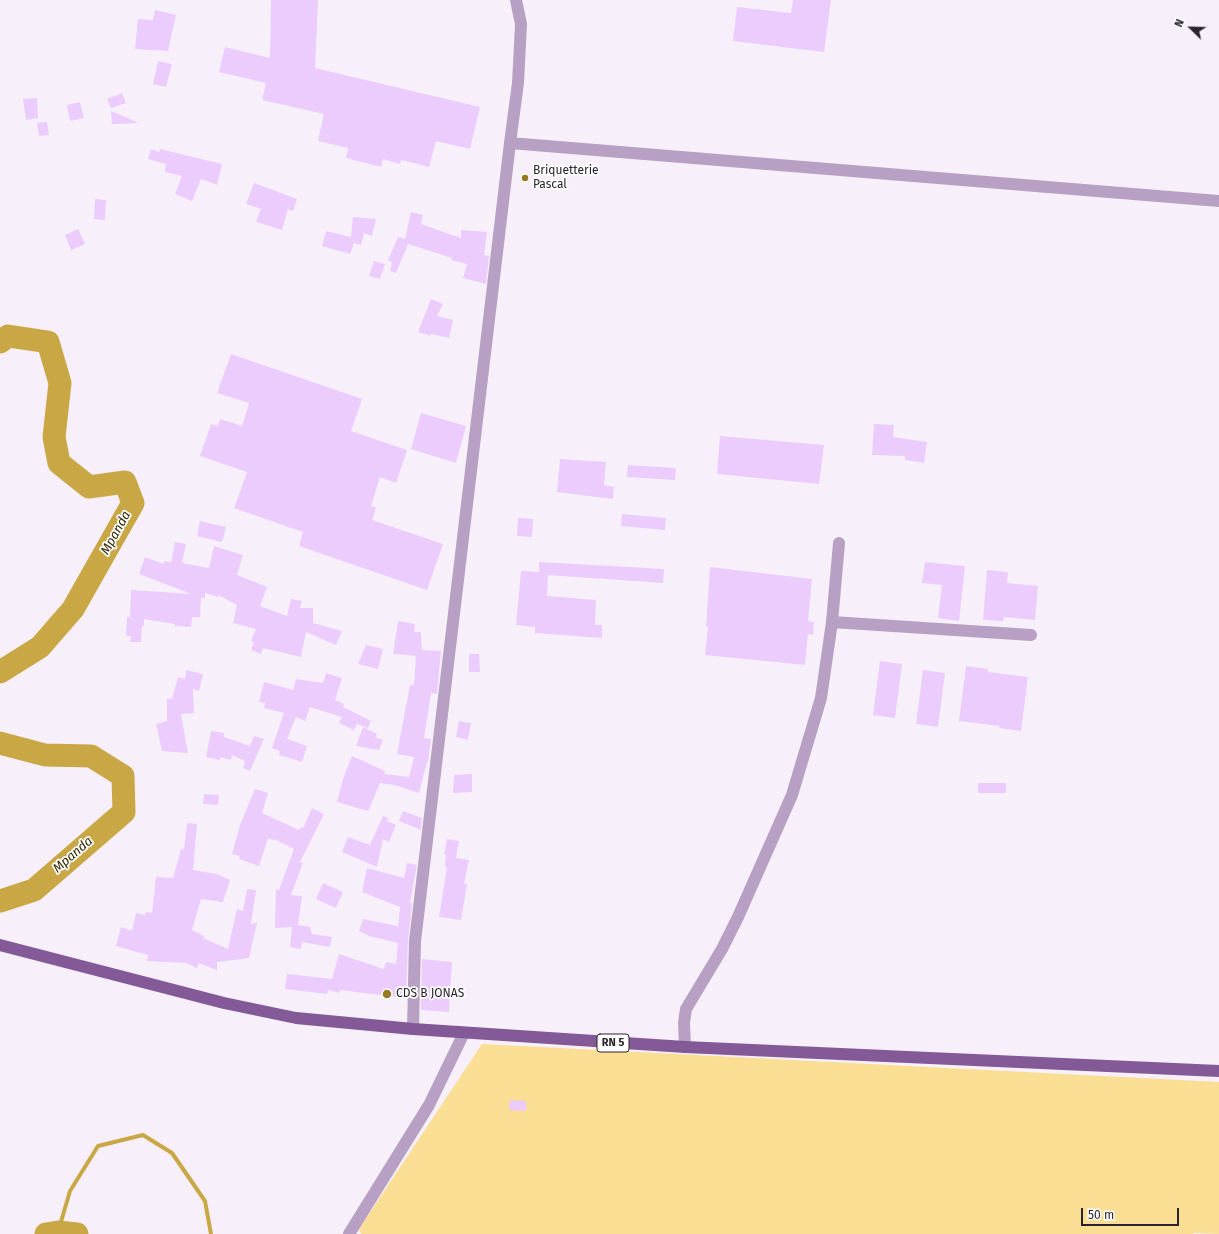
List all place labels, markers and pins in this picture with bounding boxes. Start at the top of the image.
place label: Briquetterie Pascal [533,164,599,192]
marker: Briquetterie Pascal [520,173,530,183]
place label: CDS B JONAS [396,987,464,1001]
marker: CDS B JONAS [381,988,393,1000]

